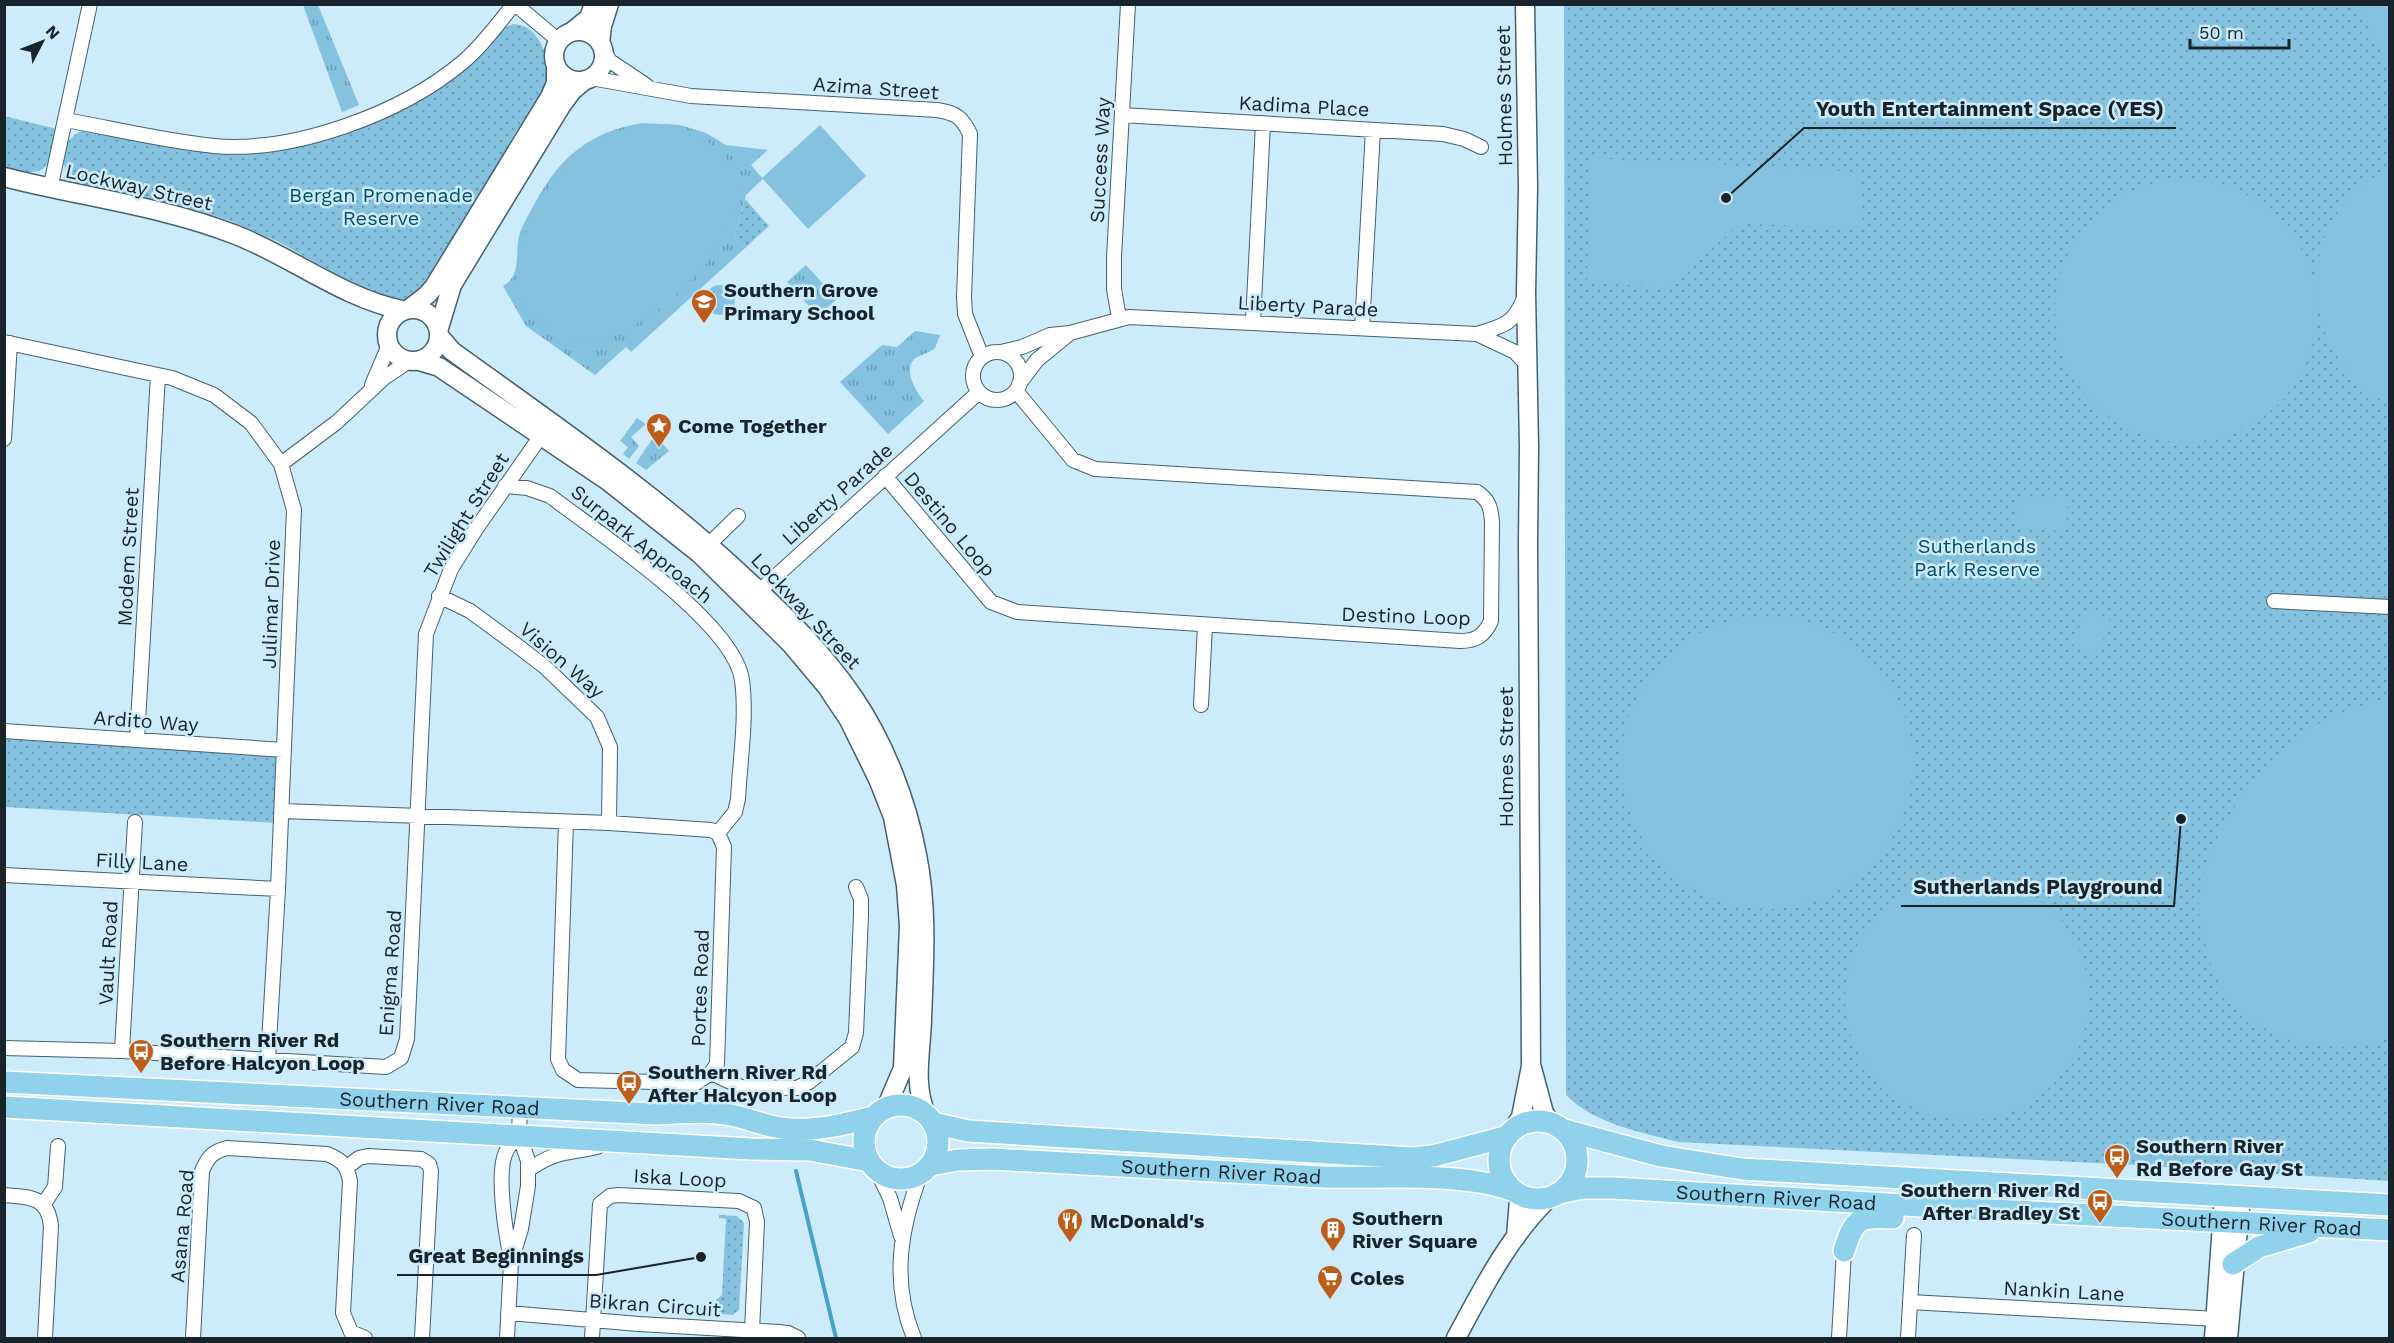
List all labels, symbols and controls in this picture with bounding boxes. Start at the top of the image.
north arrow [12,12,72,72]
scale bar [2190,12,2289,50]
text: N [42,22,64,43]
text: 50 m [2199,22,2244,43]
street label: Holmes Street [1491,25,1517,167]
street label: Azima Street [812,72,940,104]
callout: Youth Entertainment Space (YES) [1804,89,2176,128]
street label: Kadima Place [1238,91,1370,121]
street label: Success Way [1085,96,1115,223]
text: Youth Entertainment Space (YES) [1816,96,2164,121]
street label: Lockway Street [63,158,216,216]
park label: Bergan Promenade Reserve [289,183,473,230]
place label: Southern Grove Primary School [724,278,878,325]
school or university icon: Southern Grove Primary School [689,287,719,325]
street label: Liberty Parade [1237,290,1379,322]
place icon: Come Together [644,411,674,449]
place label: Come Together [678,414,827,438]
street label: Liberty Parade [777,438,897,550]
street label: Twilight Street [418,448,514,582]
street label: Destino Loop [899,467,1001,581]
street label: Surpark Approach [566,480,718,608]
street label: Modem Street [112,486,144,627]
park label: Sutherlands Park Reserve [1914,534,2040,581]
street label: Julimar Drive [257,539,285,669]
street label: Lockway Street [746,548,866,675]
street label: Destino Loop [1341,602,1471,630]
street label: Vision Way [515,617,610,704]
street label: Holmes Street [1494,686,1518,827]
street label: Ardito Way [93,705,200,737]
street label: Filly Lane [95,848,189,876]
callout: Sutherlands Playground [1901,867,2174,906]
text: Sutherlands Playground [1913,874,2163,899]
street label: Vault Road [93,900,123,1006]
street label: Enigma Road [374,909,406,1037]
street label: Portes Road [686,929,714,1047]
place label: Southern River Rd Before Halcyon Loop [160,1028,365,1075]
bus stop icon: Southern River Rd Before Halcyon Loop [126,1037,156,1075]
place label: Southern River Rd After Halcyon Loop [648,1060,837,1107]
bus stop icon: Southern River Rd After Halcyon Loop [614,1068,644,1106]
street label: Southern River Road [339,1086,540,1120]
place label: Southern River Rd Before Gay St [2136,1134,2303,1181]
bus stop icon: Southern River Rd Before Gay St [2102,1142,2132,1180]
street label: Southern River Road [1120,1154,1322,1189]
street label: Iska Loop [633,1164,727,1192]
street label: Asana Road [165,1168,199,1284]
place label: Southern River Rd After Bradley St [1901,1178,2080,1225]
street label: Southern River Road [1675,1180,1877,1215]
bus stop icon: Southern River Rd After Bradley St [2085,1187,2115,1225]
restaurant icon: McDonald's [1055,1206,1085,1244]
place label: Southern River Square [1352,1206,1478,1253]
street label: Southern River Road [2161,1206,2362,1241]
place label: McDonald's [1090,1209,1205,1233]
building icon: Southern River Square [1318,1215,1348,1253]
callout: Great Beginnings [397,1236,596,1275]
text: Great Beginnings [408,1243,584,1268]
supermarket icon: Coles [1315,1263,1345,1301]
place label: Coles [1350,1266,1405,1290]
street label: Nankin Lane [2003,1276,2125,1306]
street label: Bikran Circuit [588,1288,722,1322]

